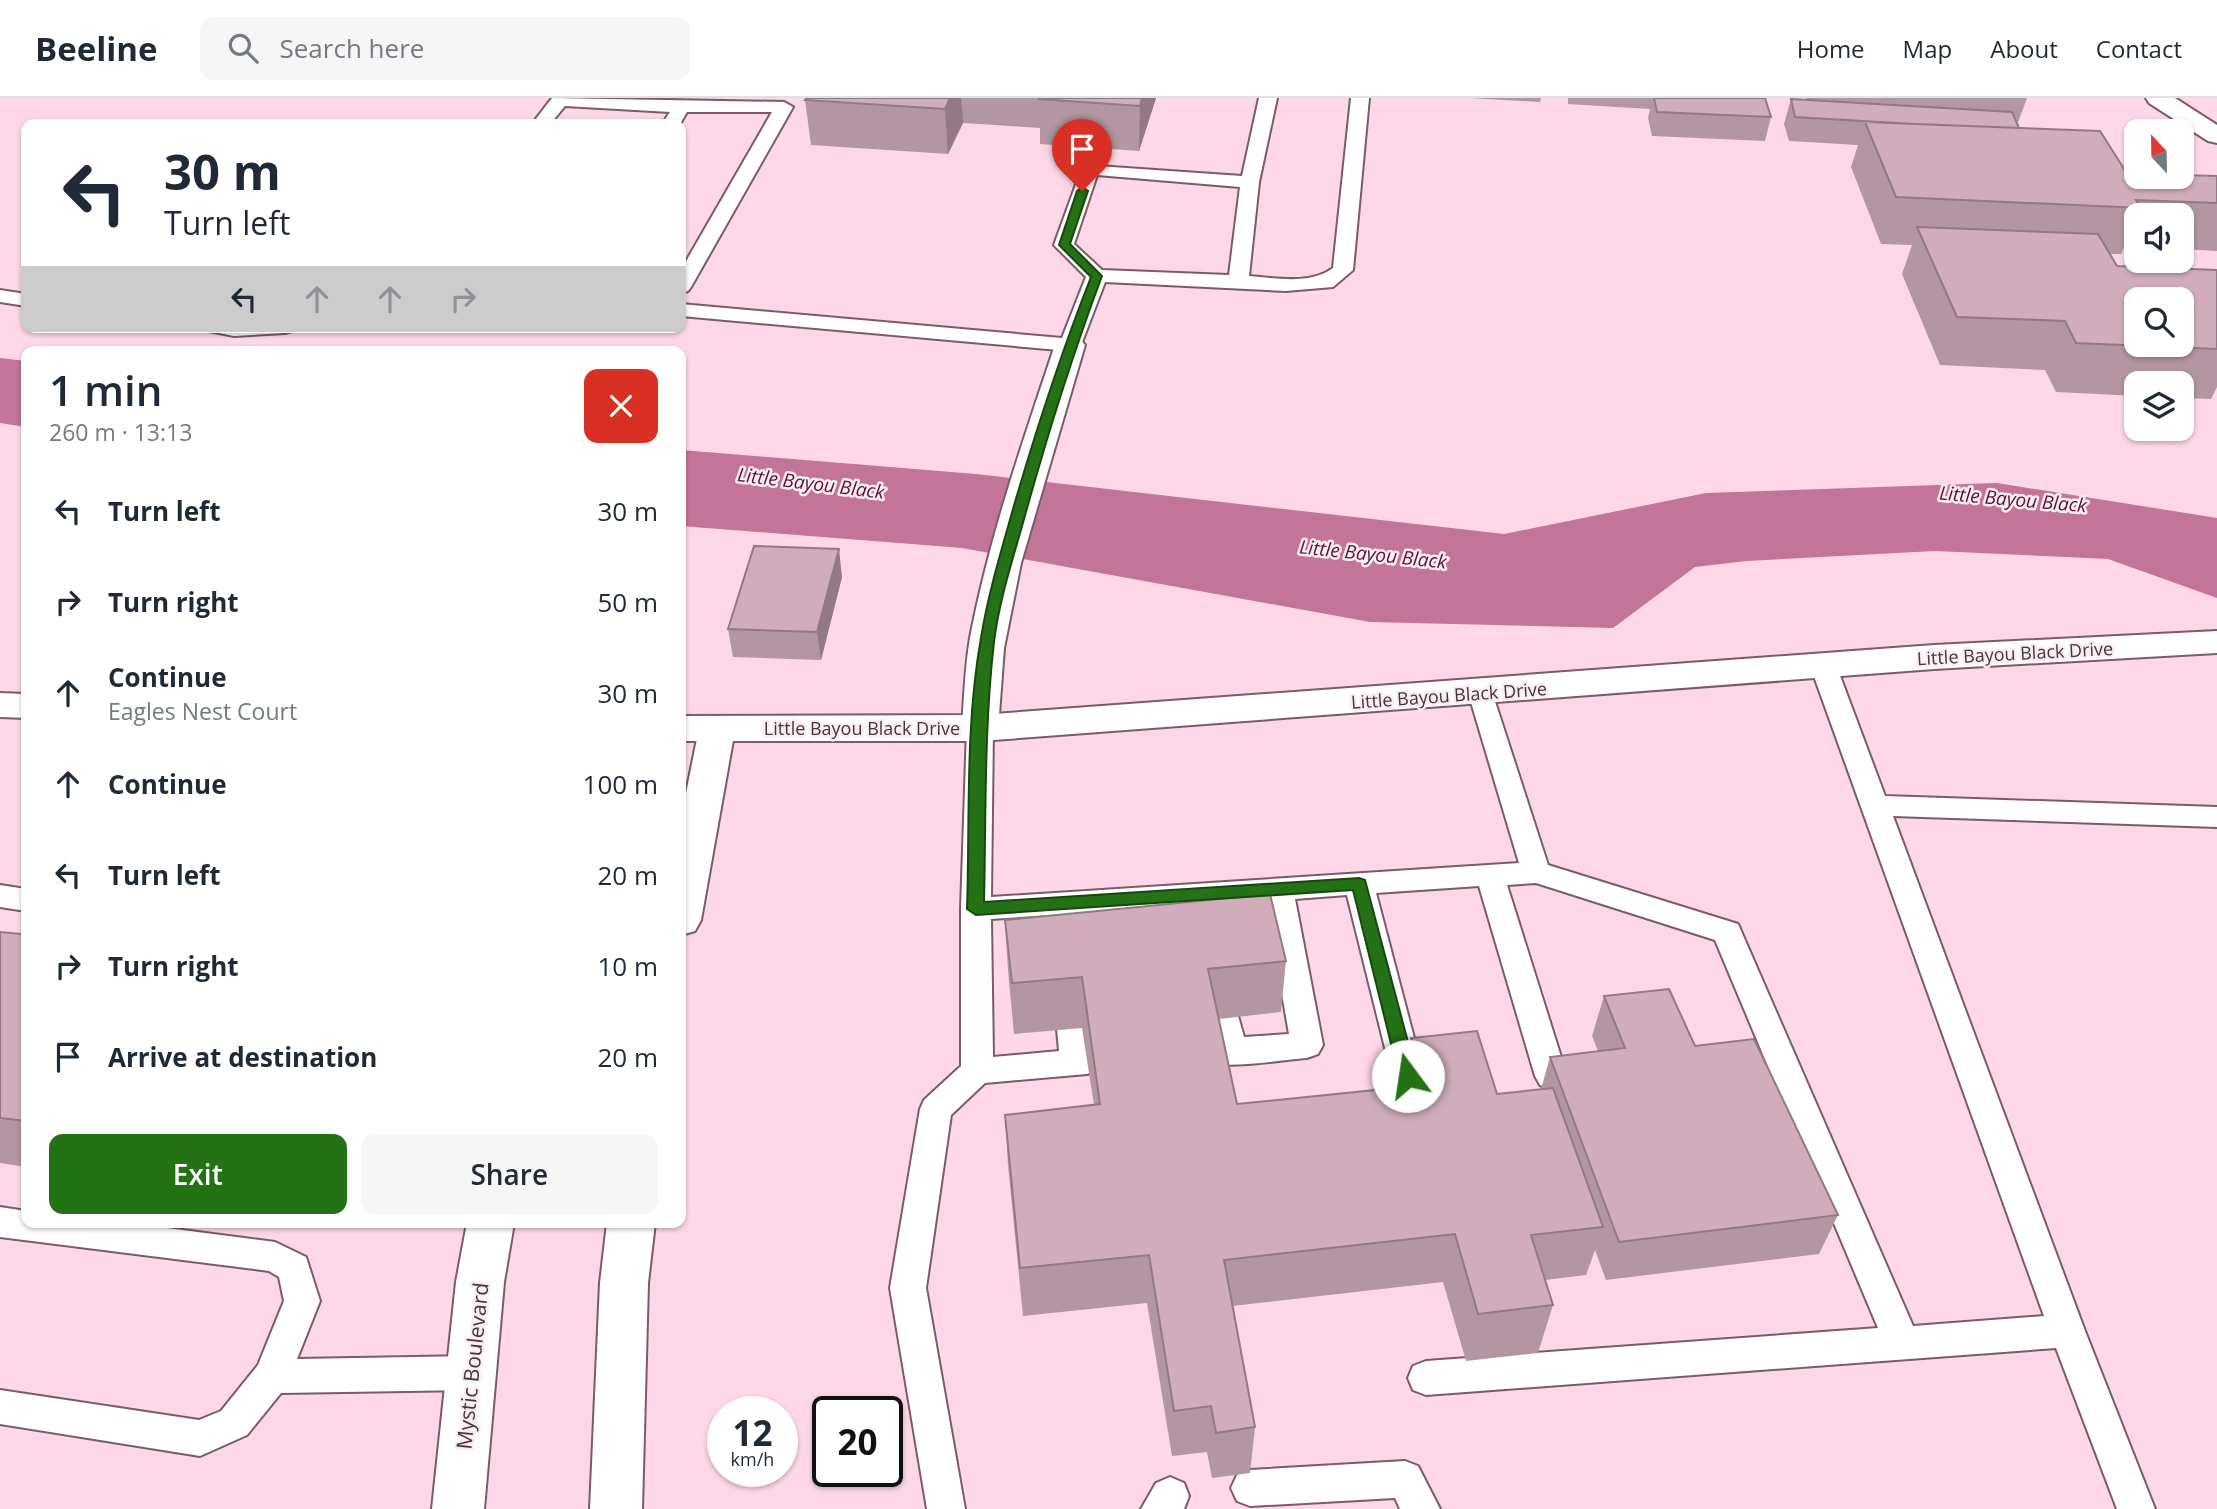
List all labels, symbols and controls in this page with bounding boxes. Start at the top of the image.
search box [200,17,690,80]
text: Beeline [35,26,158,71]
icon: search [224,29,262,67]
text: Search here [280,30,424,66]
text: Home [1797,32,1865,65]
text: Map [1903,32,1952,65]
text: About [1990,32,2058,65]
text: Contact [2096,32,2182,65]
pin [1052,119,1112,191]
north arrow [2124,119,2194,189]
map controls [2124,119,2194,441]
icon: arrive [1063,130,1101,168]
text: 30 m [164,138,281,204]
icon: left [49,147,140,238]
text: Turn left [164,201,290,244]
button: sound [2124,203,2194,273]
icon: left [225,280,263,318]
icon: ahead [298,280,336,318]
icon: ahead [371,280,409,318]
icon: right [444,280,482,318]
button: search [2124,287,2194,357]
text: 1 min [49,361,162,418]
button: close [584,369,658,443]
button: layers [2124,371,2194,441]
text: 260 m · 13:13 [49,416,192,448]
water label: Little Bayou Black [736,461,887,505]
water label: Little Bayou Black [1938,480,2089,518]
icon: left [49,492,87,530]
text: Turn left [108,493,220,529]
text: 30 m [597,493,658,529]
water label: Little Bayou Black [1298,533,1449,575]
icon: right [49,583,87,621]
text: Turn right [108,584,239,620]
text: 50 m [597,584,658,620]
street label: Little Bayou Black Drive [1916,636,2114,670]
text: Continue [108,659,227,695]
icon: ahead [49,674,87,712]
text: 30 m [597,675,658,711]
street label: Little Bayou Black Drive [1350,676,1548,714]
text: Eagles Nest Court [108,695,297,727]
street label: Little Bayou Black Drive [764,716,960,740]
icon: ahead [49,765,87,803]
text: Continue [108,766,227,802]
text: 100 m [583,766,658,802]
icon: left [49,856,87,894]
text: Turn left [108,857,220,893]
text: 20 m [597,857,658,893]
icon: right [49,947,87,985]
text: Turn right [108,948,239,984]
text: 10 m [597,948,658,984]
icon: arrive [49,1038,87,1076]
text: Arrive at destination [108,1039,377,1075]
text: 20 m [597,1039,658,1075]
position arrow [1371,1039,1445,1113]
button: Exit [49,1134,347,1214]
button: Share [361,1134,658,1214]
street label: Mystic Boulevard [449,1281,495,1451]
speed limit sign: 20 [812,1396,903,1487]
text: 12 [732,1409,773,1456]
text: km/h [731,1447,774,1471]

